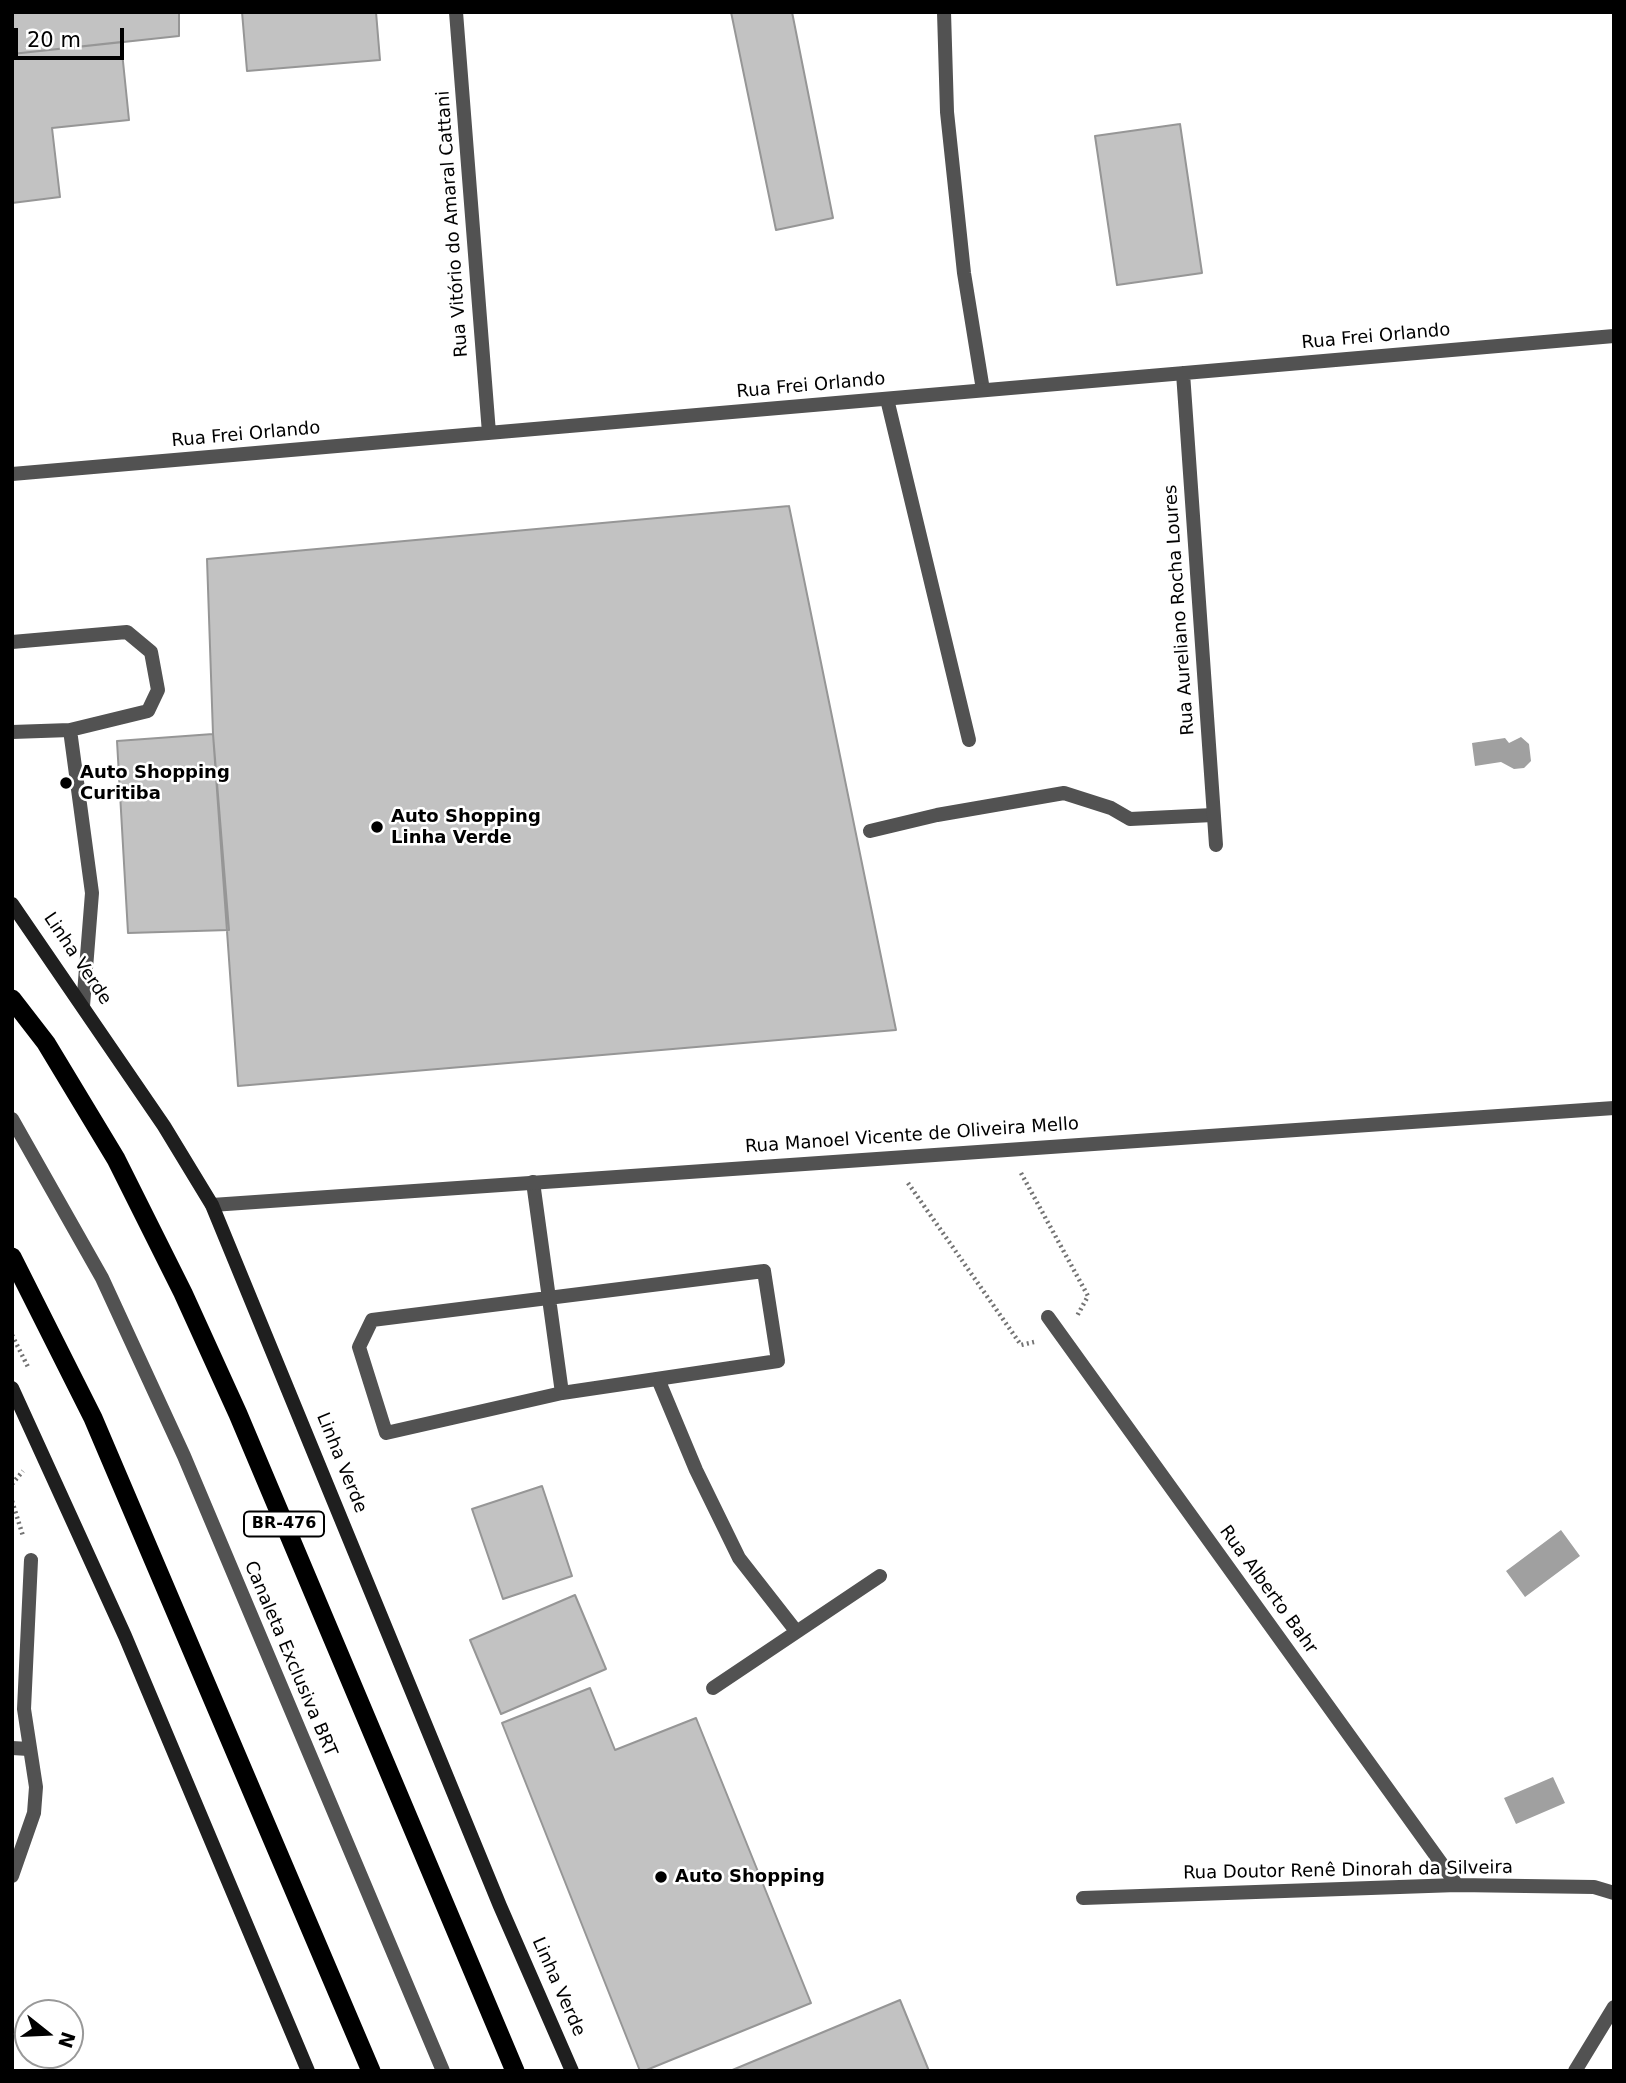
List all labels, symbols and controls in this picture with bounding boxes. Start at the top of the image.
scale bar [18,14,128,58]
text: 20 m [27,28,81,52]
street label: Rua Vitório do Amaral Cattani [433,90,473,358]
street label: Rua Frei Orlando [1301,320,1451,354]
street label: Rua Frei Orlando [736,369,886,403]
street label: Rua Frei Orlando [171,418,321,452]
street label: Rua Aureliano Rocha Loures [1160,484,1200,736]
place label: Auto Shopping Curitiba [80,762,230,804]
marker: Auto Shopping Curitiba [58,775,74,791]
place label: Auto Shopping Linha Verde [391,806,541,848]
marker: Auto Shopping Linha Verde [369,819,385,835]
street label: Linha Verde [38,909,116,1009]
street label: Rua Manoel Vicente de Oliveira Mello [744,1114,1080,1158]
street label: Linha Verde [311,1410,371,1516]
road number: BR-476 [244,1512,324,1536]
street label: Rua Alberto Bahr [1214,1522,1322,1658]
street label: Canaleta Exclusiva BRT [239,1558,341,1760]
street label: Rua Doutor Renê Dinorah da Silveira [1183,1857,1513,1885]
place label: Auto Shopping [675,1866,825,1888]
marker: Auto Shopping [653,1869,669,1885]
street label: Linha Verde [527,1934,589,2040]
north arrow [14,1999,84,2069]
text: N [54,2029,80,2051]

